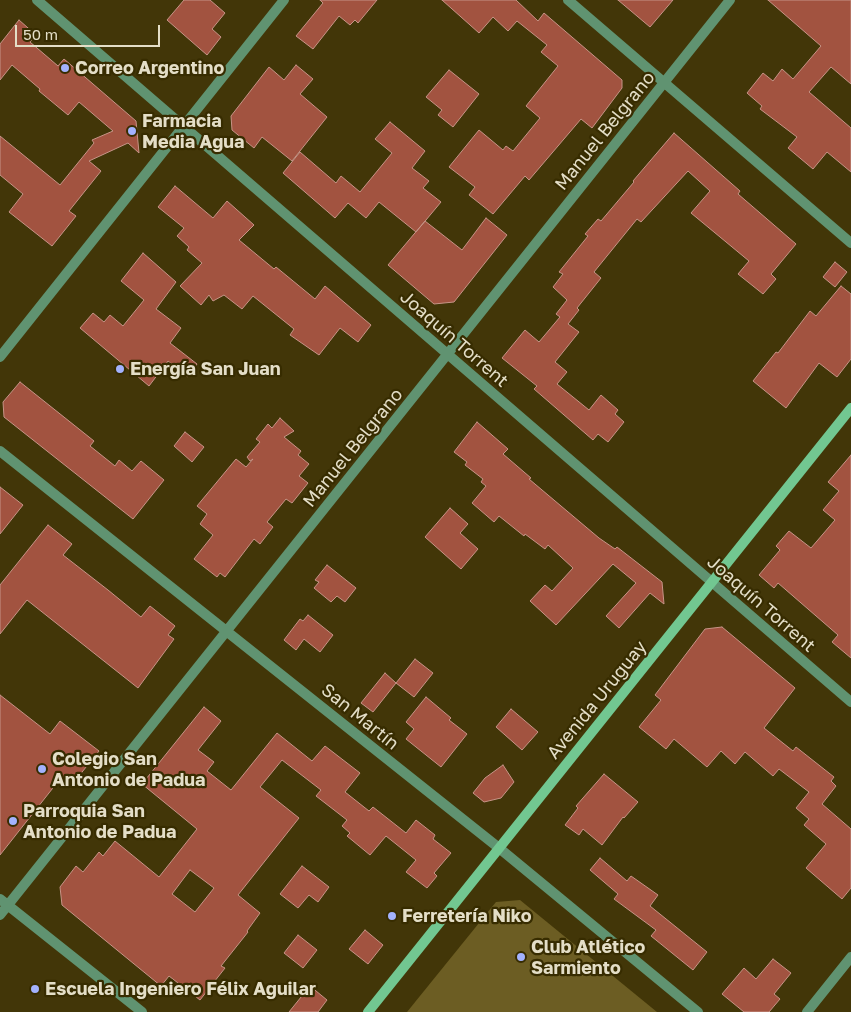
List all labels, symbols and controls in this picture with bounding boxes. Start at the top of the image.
scale bar [18,15,162,47]
text: 50 m [23,25,58,43]
place label: Correo Argentino [75,57,224,79]
marker: Correo Argentino [59,62,71,74]
street label: Manuel Belgrano [551,67,659,195]
place label: Farmacia Media Agua [142,110,244,152]
marker: Farmacia Media Agua [126,125,138,137]
street label: Joaquín Torrent [396,286,512,392]
place label: Energía San Juan [130,358,281,380]
marker: Energía San Juan [114,363,126,375]
street label: Manuel Belgrano [299,384,407,512]
street label: Joaquín Torrent [703,551,819,657]
street label: Avenida Uruguay [543,637,651,763]
street label: San Martín [317,679,403,755]
place label: Colegio San Antonio de Padua [52,748,205,791]
marker: Colegio San Antonio de Padua [36,763,48,775]
place label: Parroquia San Antonio de Padua [23,800,176,842]
marker: Parroquia San Antonio de Padua [7,815,19,827]
place label: Ferretería Niko [402,905,532,927]
marker: Ferretería Niko [386,910,398,922]
place label: Club Atlético Sarmiento [531,936,645,979]
marker: Club Atlético Sarmiento [515,951,527,963]
place label: Escuela Ingeniero Félix Aguilar [45,978,316,1000]
marker: Escuela Ingeniero Félix Aguilar [29,983,41,995]

